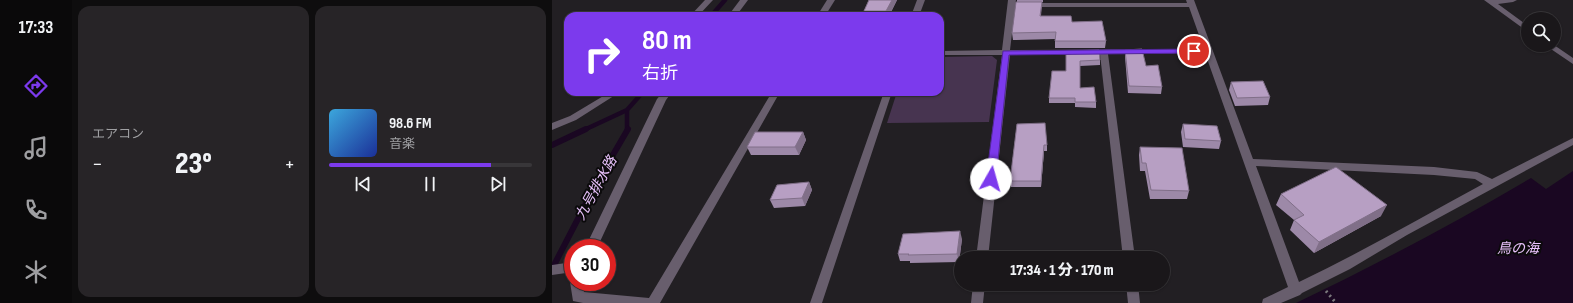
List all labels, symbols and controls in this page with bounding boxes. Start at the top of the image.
map controls [1521,12,1561,52]
button: search [1521,12,1561,52]
text: 17:33 [19,17,53,38]
text: 80 m [642,24,691,57]
icon: right [576,28,628,80]
pin [1177,34,1211,68]
icon: arrive [1183,40,1205,62]
text: 右折 [642,63,678,84]
icon: directions [22,72,50,100]
text: 98.6 FM [389,114,431,133]
text: エアコン [92,126,144,142]
icon: music [22,134,50,162]
text: 音楽 [389,136,415,152]
text: 23° [175,146,212,182]
text: − [92,151,103,178]
text: + [284,151,295,178]
water label: 九号排水路 [572,152,621,223]
position arrow [970,158,1012,200]
icon: previous [352,173,374,195]
icon: pause [419,173,441,195]
icon: next [487,173,509,195]
icon: phone [22,196,50,224]
speed limit sign: 30 [564,239,616,291]
water label: 鳥の海 [1497,240,1541,257]
icon: climate [22,258,50,286]
text: 17:34 · 1 分 · 170 m [1010,261,1114,280]

